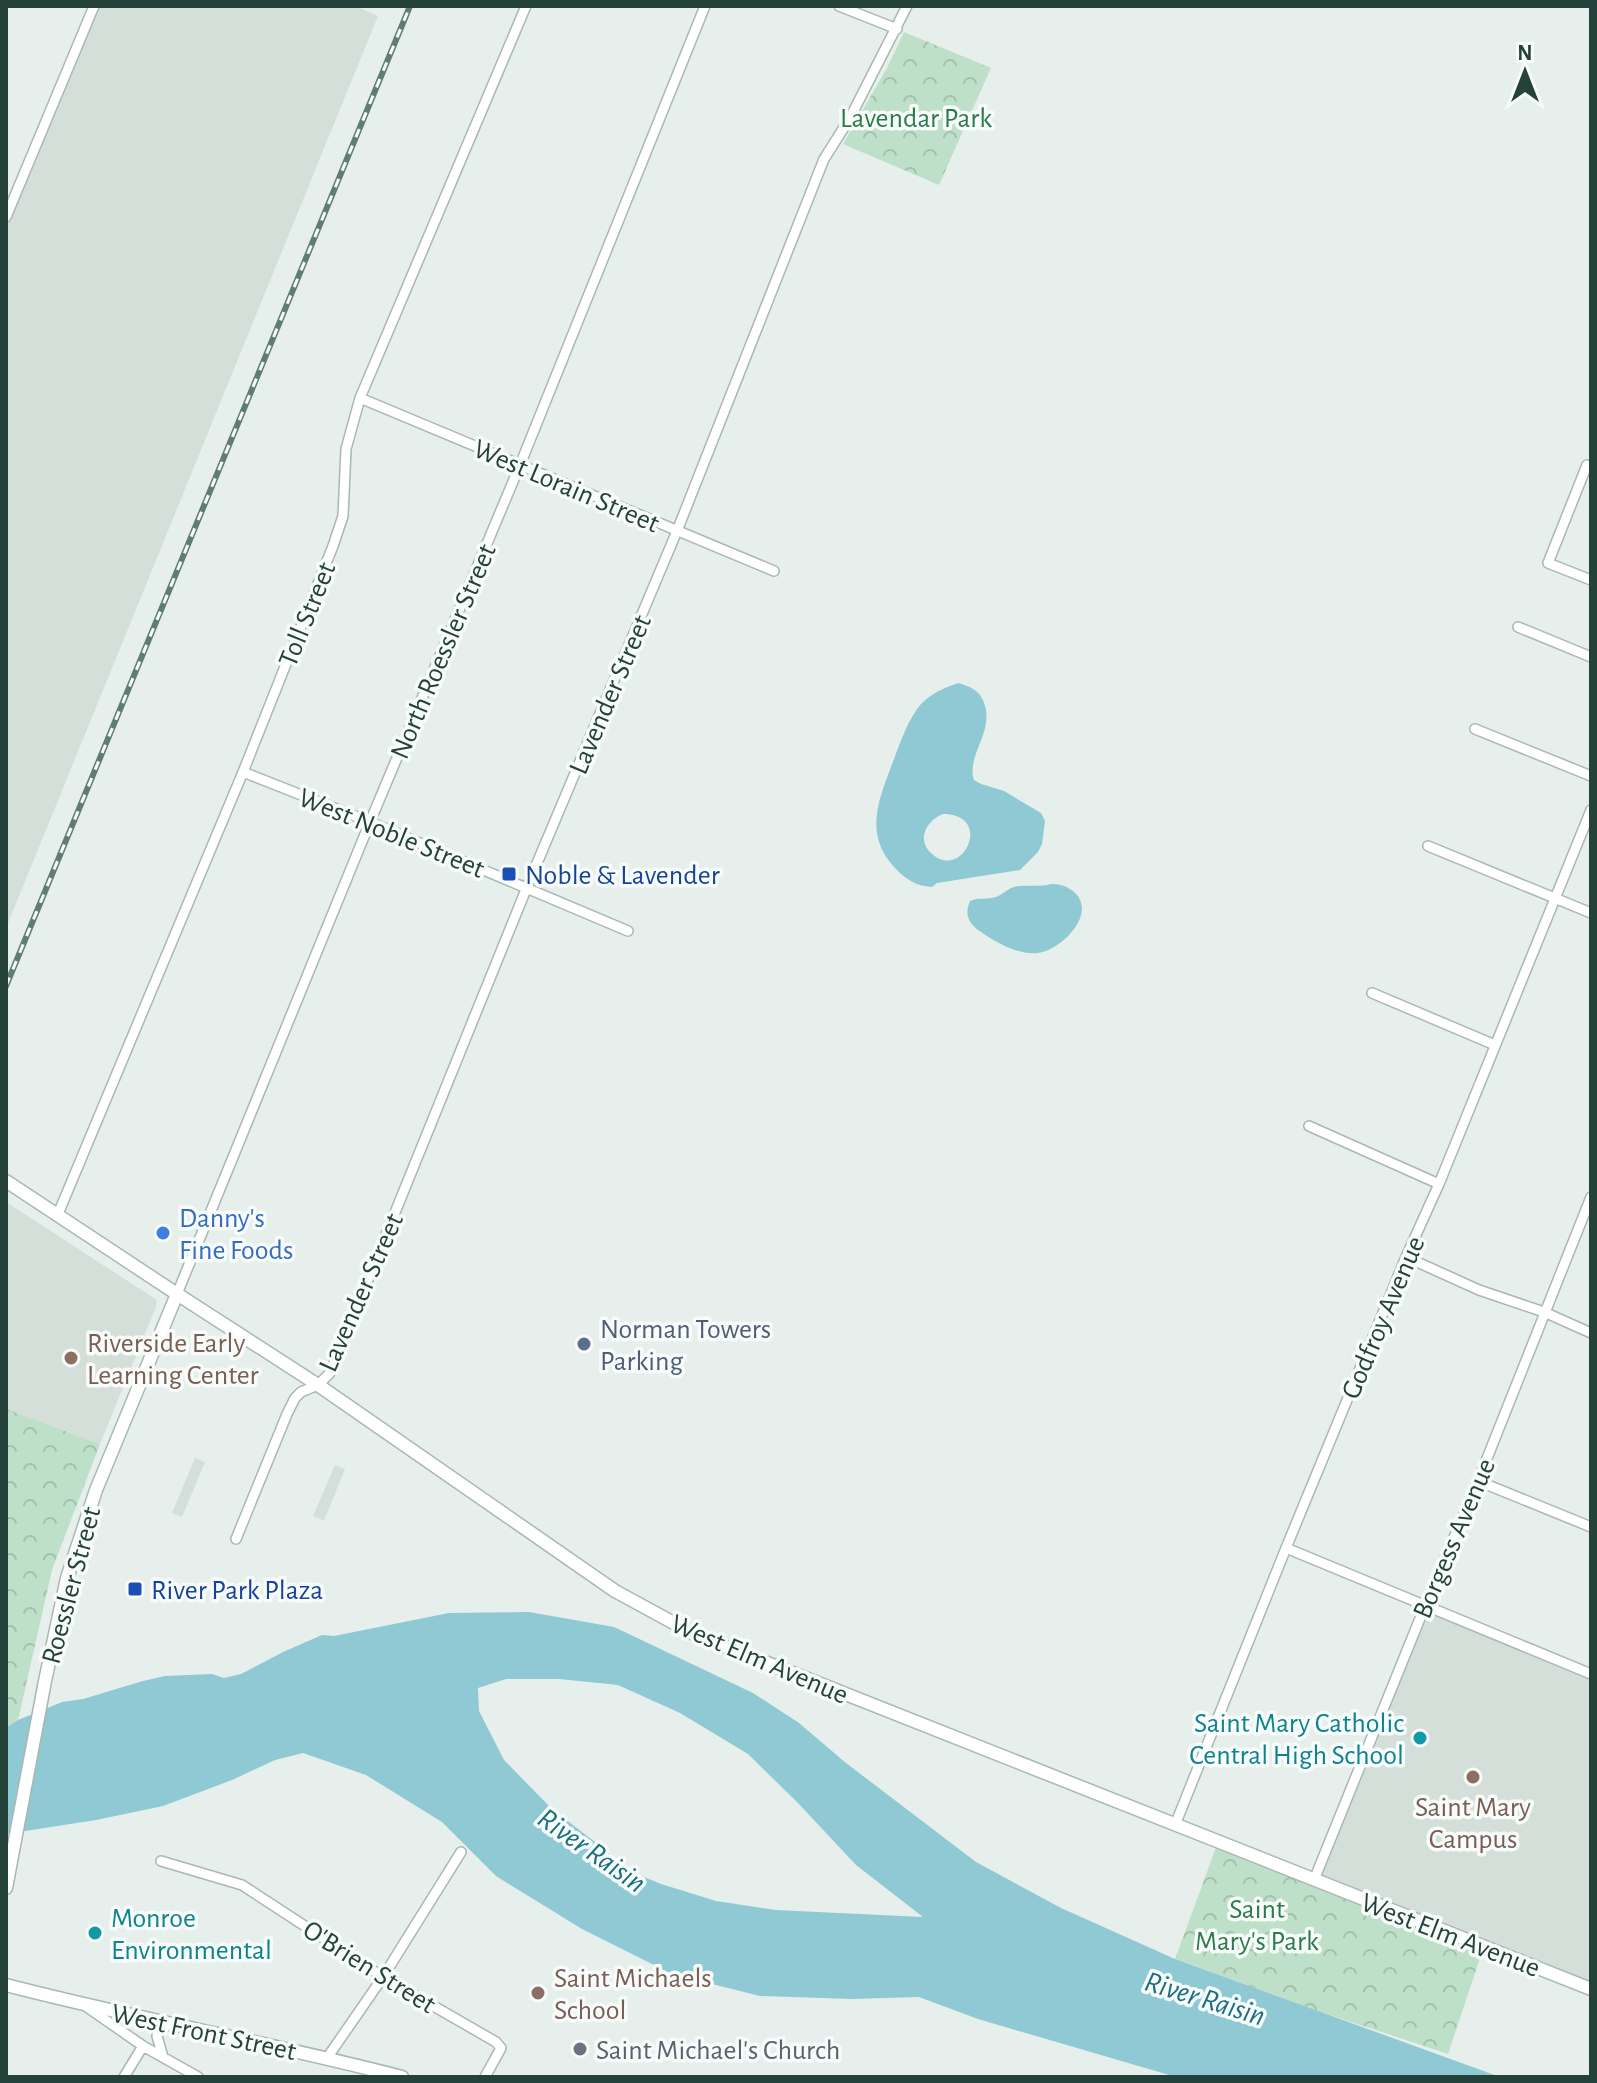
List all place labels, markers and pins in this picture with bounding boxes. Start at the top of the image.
place label: Noble & Lavender [525,862,720,890]
marker: Noble & Lavender [500,865,518,883]
place label: Danny's Fine Foods [179,1205,293,1265]
marker: Danny's Fine Foods [154,1224,172,1242]
place label: Norman Towers Parking [600,1316,771,1376]
place label: Riverside Early Learning Center [87,1330,259,1390]
marker: Norman Towers Parking [575,1335,593,1353]
marker: Riverside Early Learning Center [62,1349,80,1367]
place label: River Park Plaza [151,1577,323,1605]
marker: River Park Plaza [126,1580,144,1598]
place label: Saint Mary Catholic Central High School [1189,1710,1404,1770]
marker: Saint Mary Catholic Central High School [1411,1729,1429,1747]
marker: Saint Mary Campus [1464,1768,1482,1786]
place label: Saint Mary Campus [1415,1794,1531,1854]
place label: Monroe Environmental [111,1905,272,1965]
marker: Monroe Environmental [86,1924,104,1942]
place label: Saint Michaels School [554,1965,712,2025]
marker: Saint Michaels School [529,1984,547,2002]
place label: Saint Michael's Church [596,2037,840,2065]
marker: Saint Michael's Church [571,2040,589,2058]

